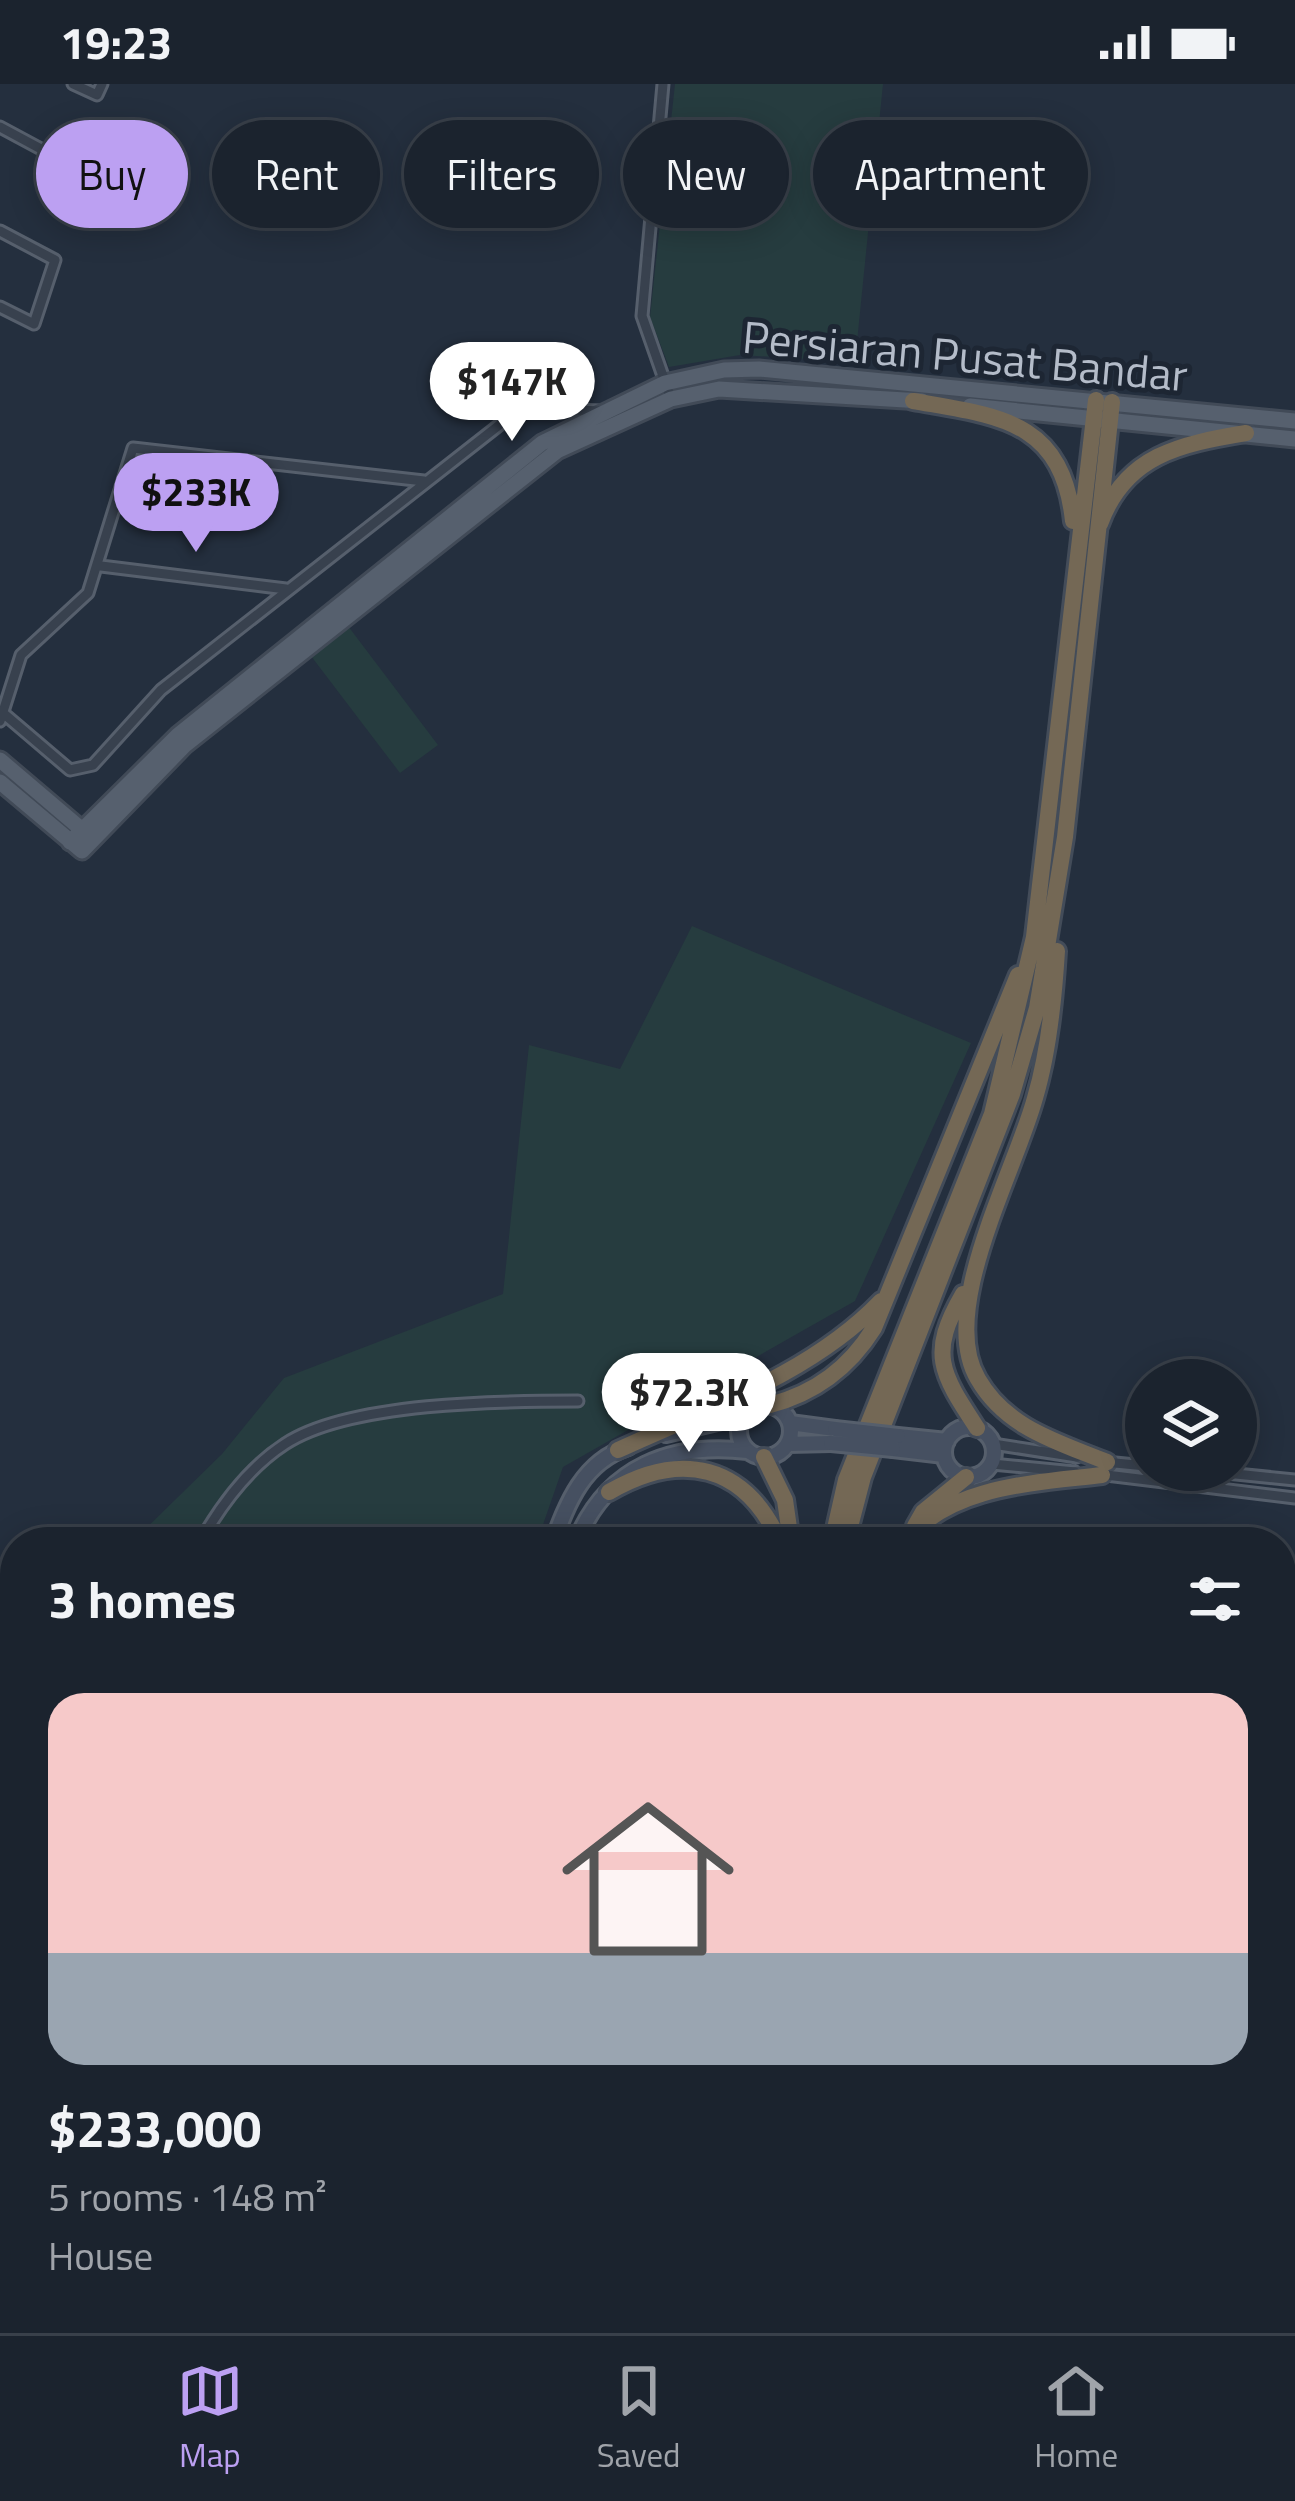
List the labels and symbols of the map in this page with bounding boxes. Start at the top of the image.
street label: Persiaran Pusat Bandar [740,302,1190,408]
pin: $147K [428,342,596,444]
pin: $233K [112,453,280,555]
pin: $72.3K [591,1353,787,1455]

